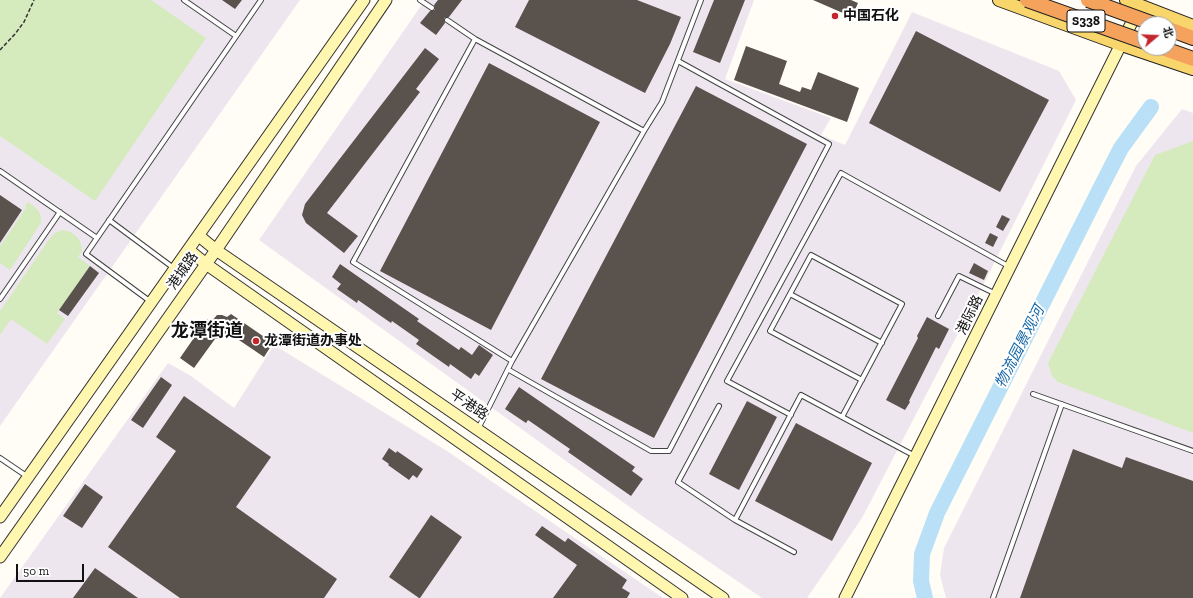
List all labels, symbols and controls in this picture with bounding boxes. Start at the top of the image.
place label: 中国石化 [843,8,899,24]
road number: S338 [1067,10,1105,32]
marker: 中国石化 [830,11,840,21]
north arrow [1137,16,1177,56]
text: 北 [1160,25,1176,40]
street label: 港城路 [164,249,202,293]
street label: 港际路 [953,292,987,338]
water label: 物流园景观河 [992,303,1048,391]
district label: 龙潭街道 [171,320,243,342]
place label: 龙潭街道办事处 [264,333,362,349]
marker: 龙潭街道办事处 [251,336,261,346]
street label: 平港路 [447,386,491,424]
scale bar [18,556,86,582]
text: 50 m [23,564,49,578]

